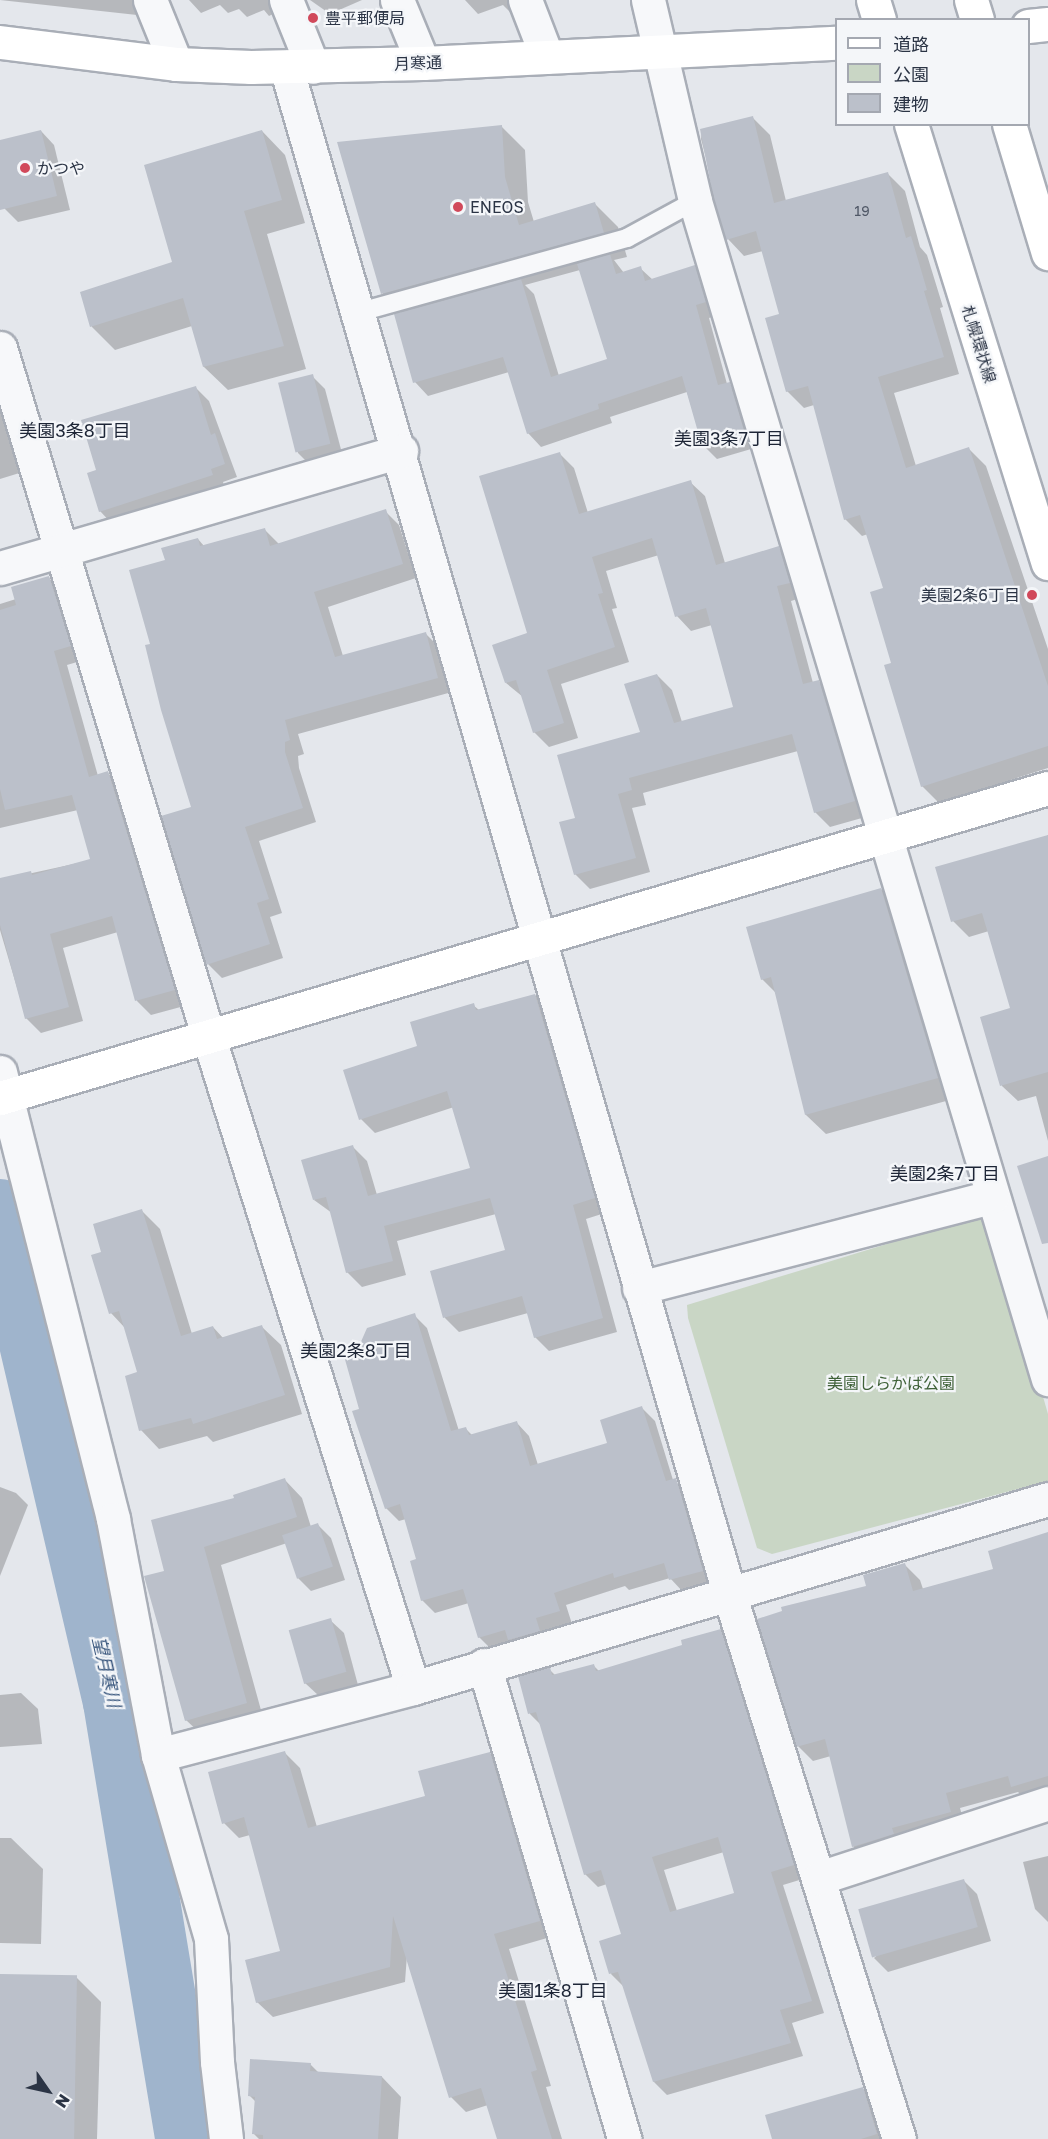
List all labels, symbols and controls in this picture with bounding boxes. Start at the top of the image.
place label: 豊平郵便局 [325,8,405,28]
marker: 豊平郵便局 [306,11,320,25]
legend [835,18,1030,126]
text: 道路 [893,33,929,55]
street label: 月寒通 [394,53,442,73]
text: 公園 [893,63,929,85]
text: 建物 [893,93,929,115]
place label: かつや [37,158,85,178]
marker: かつや [18,161,32,175]
place label: ENEOS [470,197,524,217]
marker: ENEOS [451,200,465,214]
house number: 19 [854,203,870,219]
street label: 札幌環状線 [958,303,1000,385]
district label: 美園3条8丁目 [19,419,131,441]
district label: 美園3条7丁目 [674,427,784,449]
place label: 美園2条6丁目 [921,585,1020,605]
marker: 美園2条6丁目 [1025,588,1039,602]
district label: 美園2条7丁目 [890,1162,1000,1184]
district label: 美園2条8丁目 [300,1339,412,1361]
park label: 美園しらかば公園 [827,1373,955,1393]
water label: 望月寒川 [88,1634,126,1710]
district label: 美園1条8丁目 [498,1979,608,2001]
north arrow [18,2061,78,2121]
text: N [51,2090,75,2112]

